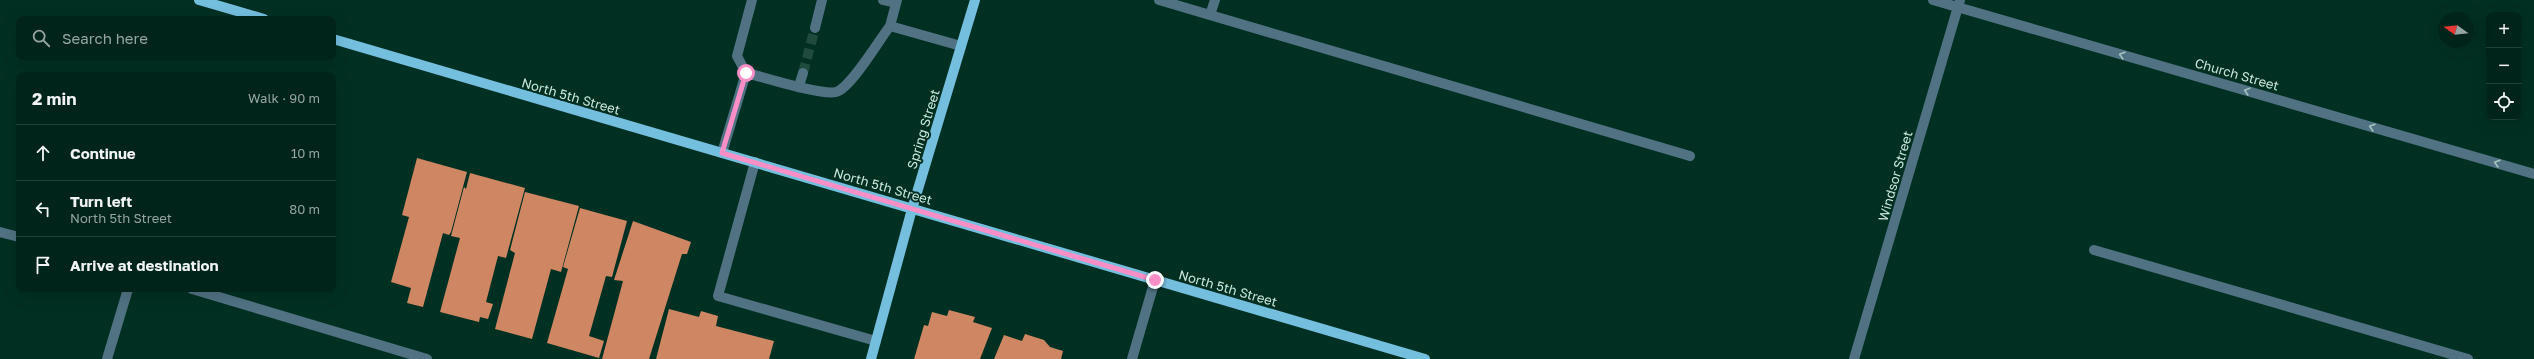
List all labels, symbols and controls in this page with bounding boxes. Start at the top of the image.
north arrow [2438,12,2474,48]
map controls [2486,12,2522,120]
button: + [2486,12,2522,48]
search box [16,16,336,60]
icon: search [30,27,52,49]
text: Search here [62,29,148,47]
button: − [2486,48,2522,84]
one-way arrow [2119,51,2126,60]
street label: Church Street [2193,54,2281,94]
route start [737,64,755,82]
street label: North 5th Street [520,74,622,118]
button: locate [2486,84,2522,120]
street label: Spring Street [903,87,943,171]
one-way arrow [2243,87,2250,96]
text: 2 min [32,88,76,109]
text: Walk · 90 m [248,90,320,106]
one-way arrow [2368,123,2375,132]
street label: Windsor Street [1874,129,1916,223]
icon: ahead [32,142,54,164]
text: Continue [70,144,136,162]
text: 10 m [291,145,320,161]
one-way arrow [2493,159,2500,168]
street label: North 5th Street [832,164,934,208]
text: Turn left [70,192,132,210]
icon: left [32,198,54,220]
text: 80 m [289,201,320,217]
text: North 5th Street [70,210,172,226]
icon: arrive [32,254,54,276]
text: Arrive at destination [70,256,219,274]
street label: North 5th Street [1177,266,1279,310]
route end [1146,271,1164,289]

